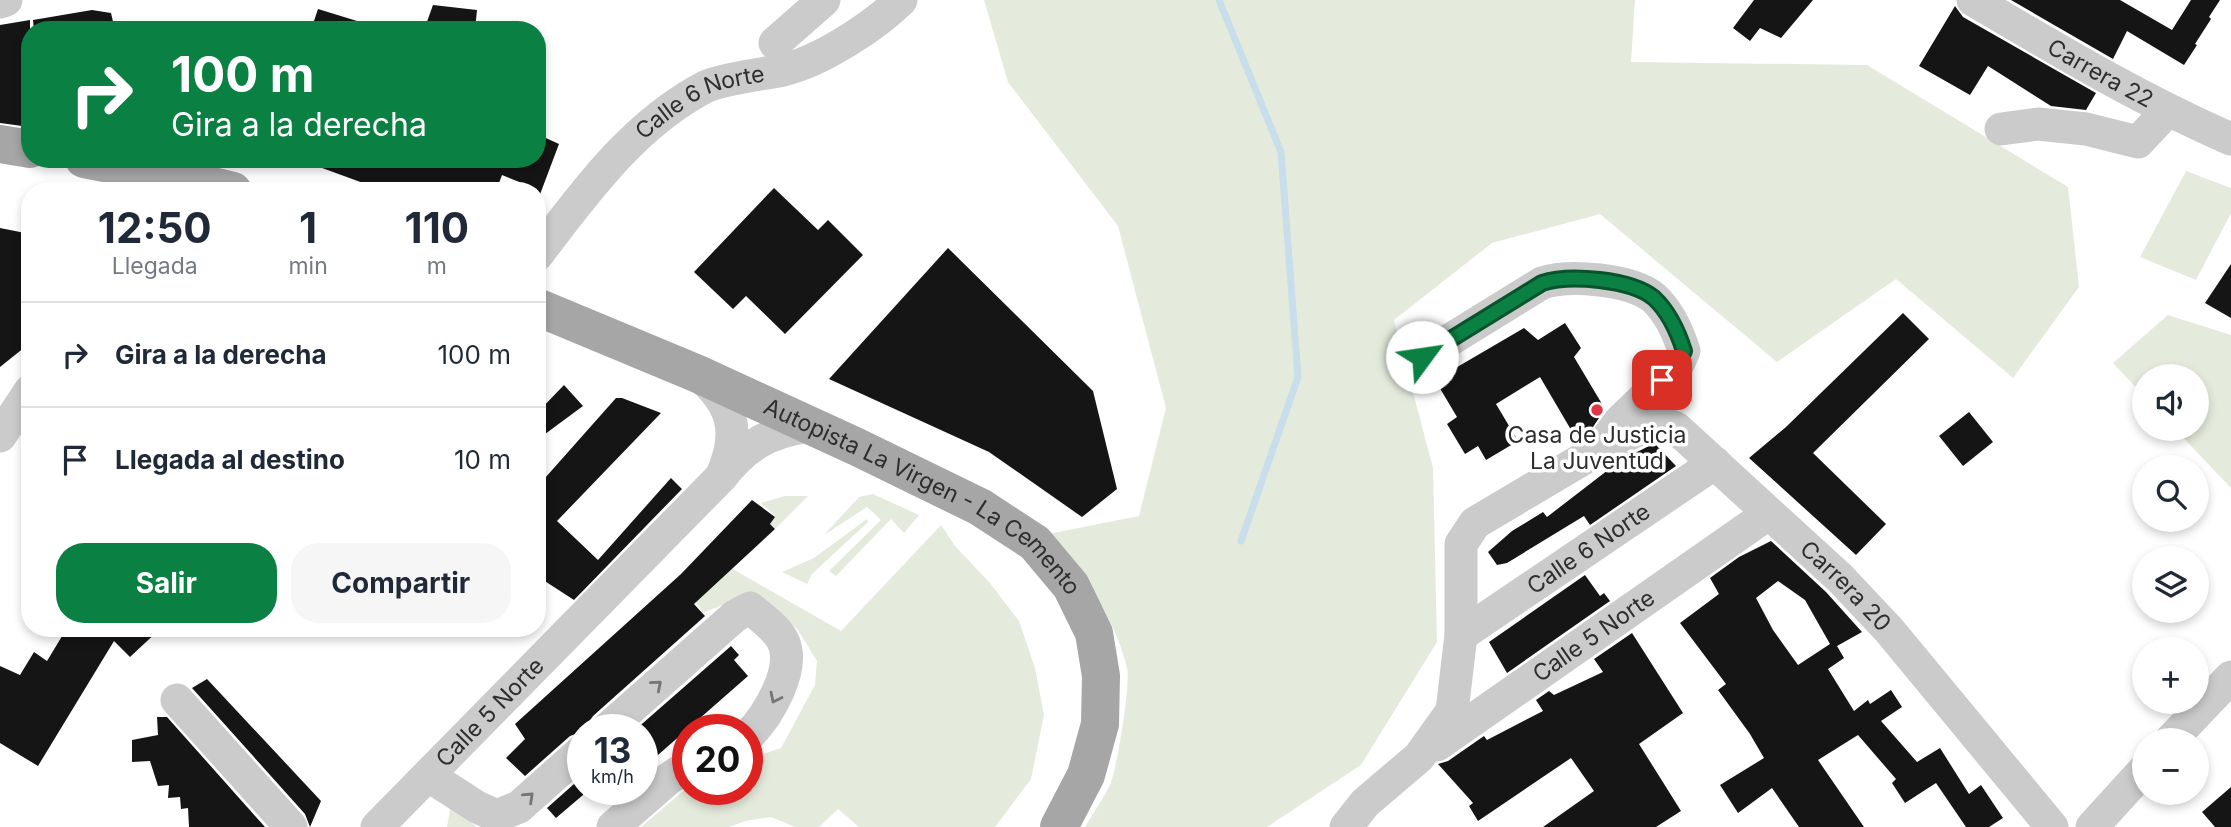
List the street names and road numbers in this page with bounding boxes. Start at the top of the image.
street label: Carrera 22 [2043,33,2158,114]
street label: Calle 6 Norte [629,60,766,145]
street label: Autopista La Virgen - La Cemento [759,392,1087,599]
street label: Calle 6 Norte [1522,497,1655,600]
street label: Carrera 20 [1794,535,1897,637]
street label: Calle 5 Norte [1527,584,1660,688]
street label: Calle 5 Norte [430,652,550,773]

